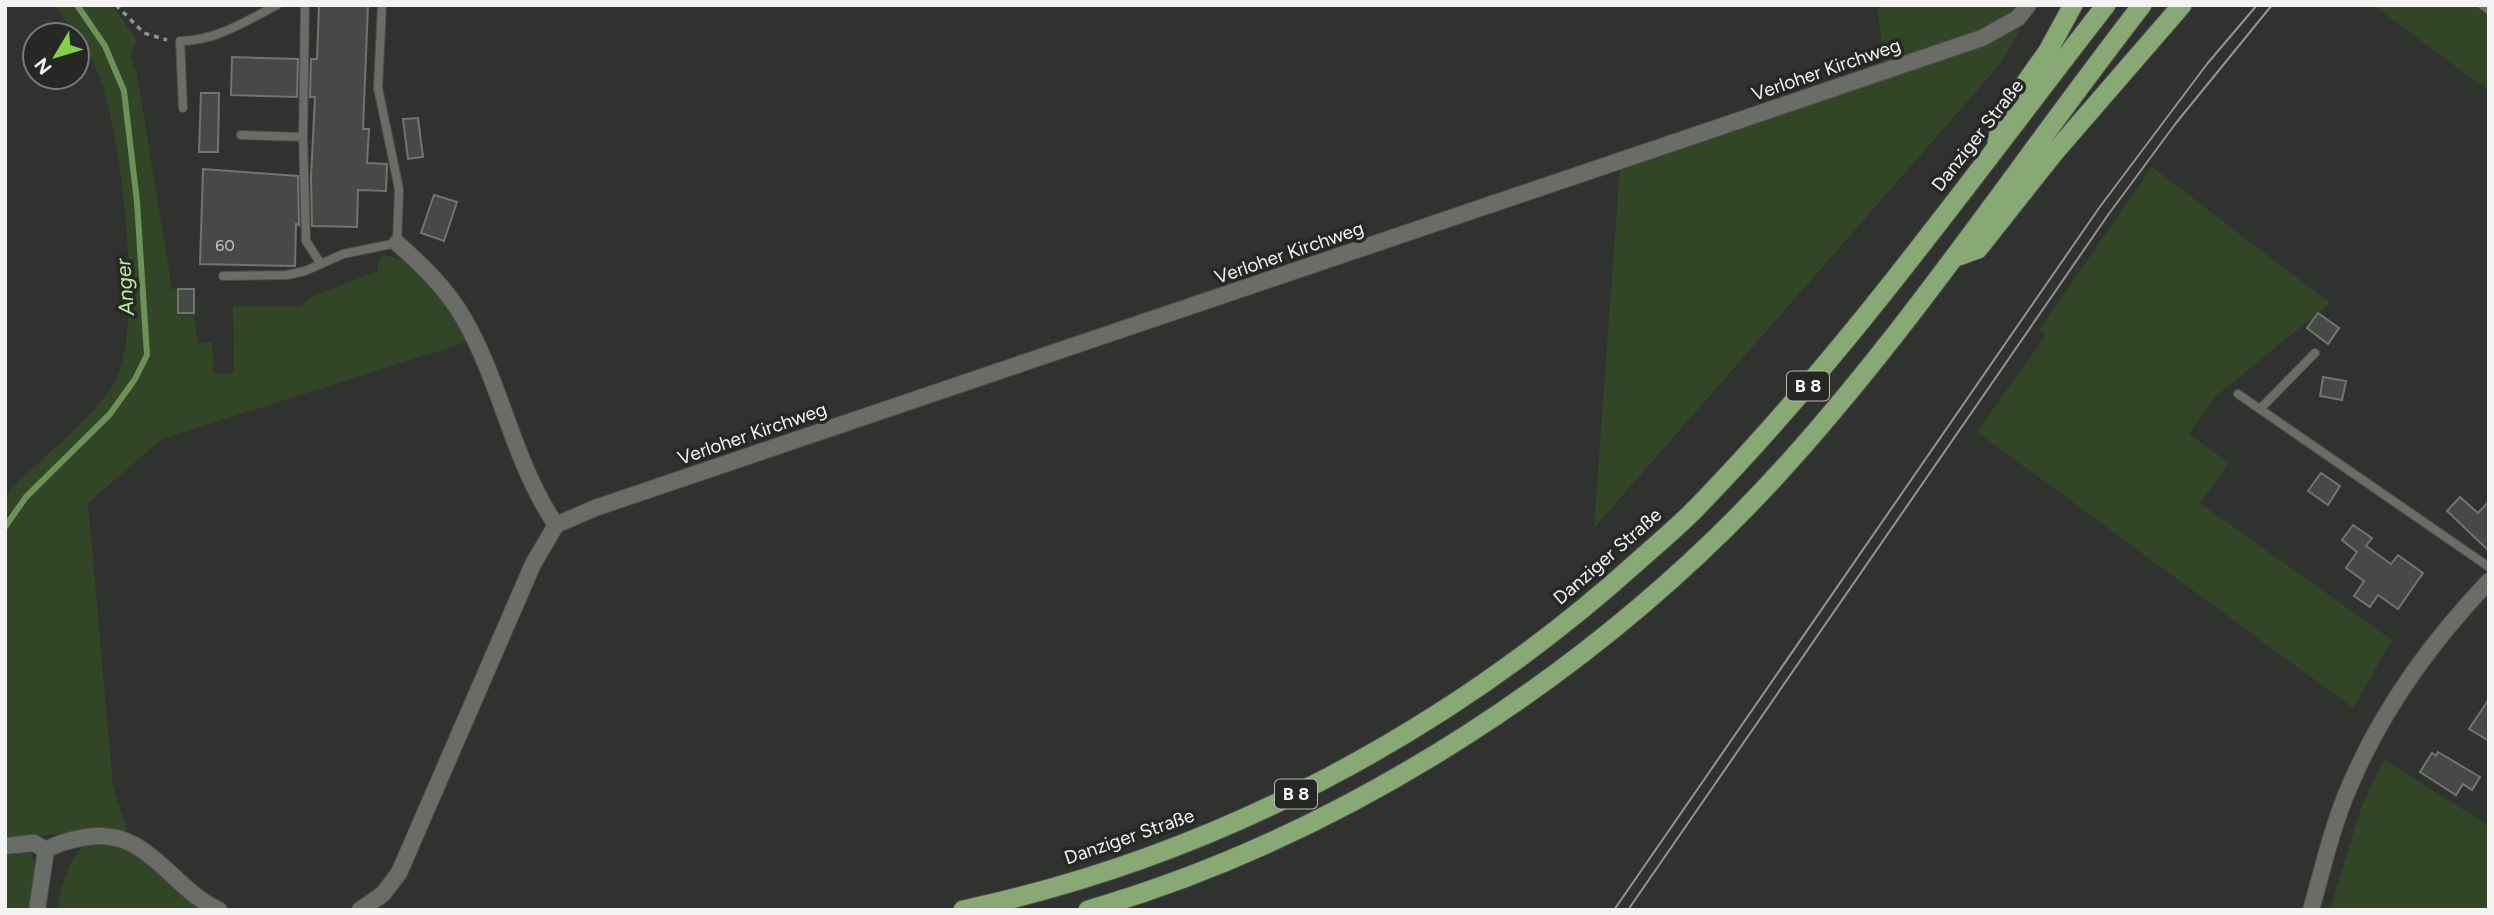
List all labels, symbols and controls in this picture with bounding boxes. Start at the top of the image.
north arrow [21,21,91,91]
street label: Verloher Kirchweg [1749,33,1904,106]
text: N [29,53,57,79]
street label: Danziger Straße [1927,75,2028,196]
street label: Verloher Kirchweg [1212,216,1367,289]
house number: 60 [215,236,235,255]
water label: Anger [110,257,139,317]
road number: B 8 [1787,372,1829,400]
street label: Verloher Kirchweg [675,397,830,470]
street label: Danziger Straße [1549,503,1666,610]
road number: B 8 [1275,780,1317,808]
street label: Danziger Straße [1061,803,1197,869]

